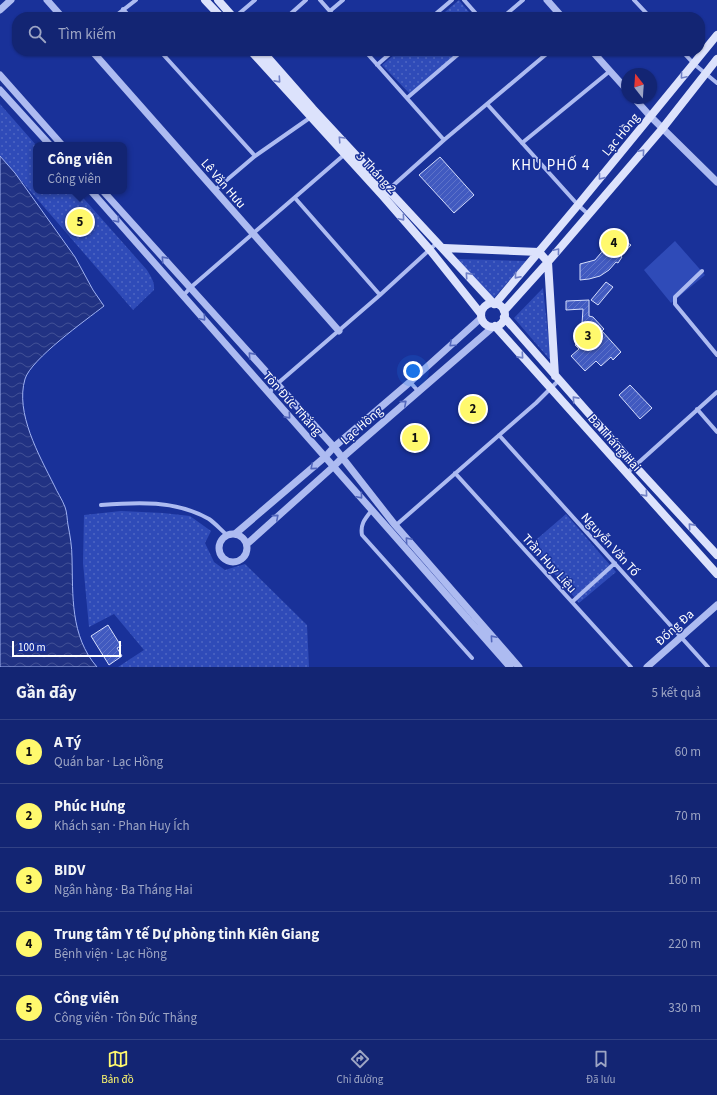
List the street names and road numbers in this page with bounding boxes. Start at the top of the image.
street label: Lạc Hồng [598,109,644,160]
street label: 3 Tháng 2 [352,147,401,198]
street label: Lê Văn Hưu [197,155,250,212]
street label: Tôn Đức Thắng [258,368,326,440]
street label: Lạc Hồng [337,402,387,449]
street label: Ba Tháng Hai [584,410,645,475]
street label: Nguyễn Văn Tố [577,509,644,580]
street label: Trần Huy Liệu [518,530,581,597]
street label: Đống Đa [651,606,698,650]

